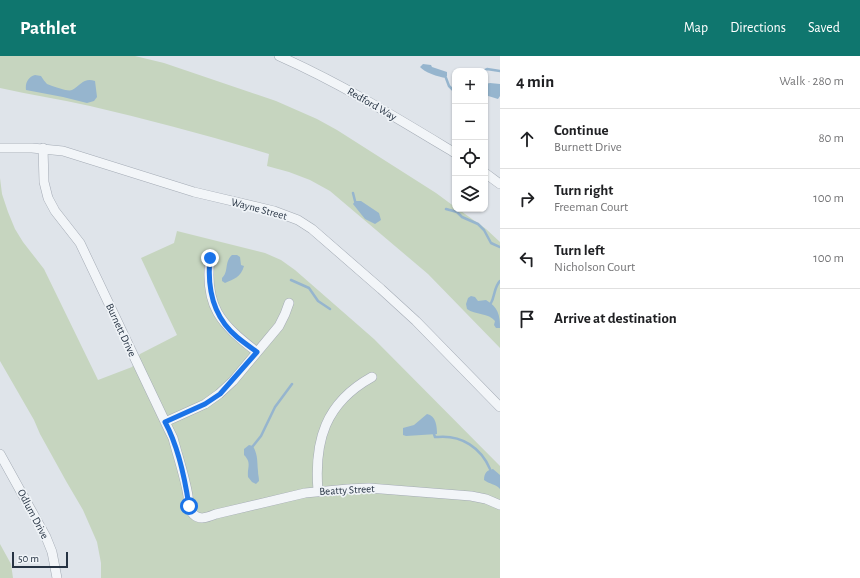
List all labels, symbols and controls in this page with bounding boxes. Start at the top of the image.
text: Pathlet [20,19,76,38]
text: Map [684,21,708,35]
text: Directions [730,21,786,35]
text: Saved [808,21,840,35]
map controls [452,68,488,212]
button: + [452,68,488,104]
text: 4 min [516,73,554,90]
text: Walk · 280 m [779,75,844,88]
street label: Redford Way [346,86,399,123]
button: − [452,104,488,140]
text: Continue [554,123,609,138]
icon: ahead [516,128,538,150]
text: 80 m [818,132,844,145]
button: locate [452,140,488,176]
text: Burnett Drive [554,141,622,154]
button: layers [452,176,488,212]
text: Turn right [554,183,613,198]
icon: right [516,188,538,210]
text: 100 m [813,192,844,205]
street label: Wayne Street [230,196,289,222]
text: Freeman Court [554,201,628,214]
text: Turn left [554,243,605,258]
icon: left [516,248,538,270]
route end [201,249,219,267]
text: 100 m [813,252,844,265]
text: Nicholson Court [554,261,635,274]
street label: Burnett Drive [104,302,138,358]
icon: arrive [516,308,538,330]
text: Arrive at destination [554,311,677,326]
street label: Beatty Street [319,483,375,497]
street label: Odlum Drive [15,487,51,541]
route start [180,497,198,515]
scale bar [12,550,68,569]
text: 50 m [18,553,39,564]

